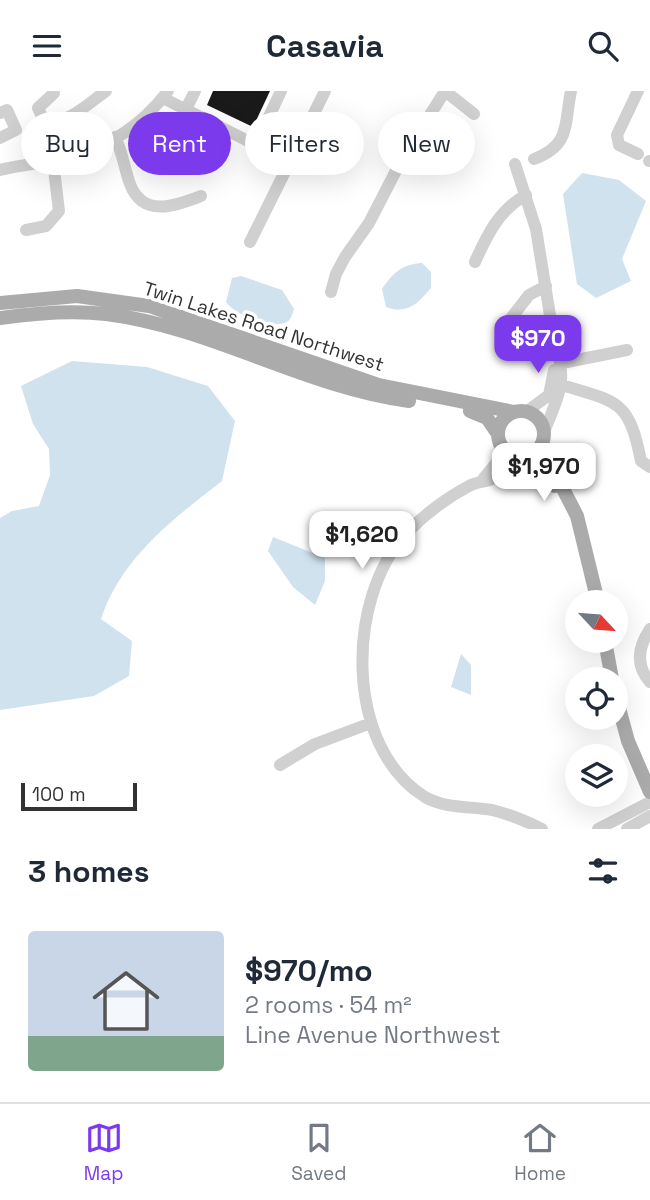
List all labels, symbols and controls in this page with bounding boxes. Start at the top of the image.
text: Casavia [266,26,384,66]
icon: menu [28,27,66,65]
icon: search [584,27,622,65]
chip: Buy [21,112,114,175]
chip: Rent [128,112,231,175]
chip: Filters [245,112,364,175]
chip: New [378,112,475,175]
street label: Twin Lakes Road Northwest [140,276,387,377]
pin: $970 [497,315,579,375]
text: $970 [510,323,566,353]
pin: $1,970 [487,443,601,503]
text: $1,970 [508,451,580,481]
pin: $1,620 [305,511,419,571]
text: $1,620 [325,519,399,549]
north arrow [565,590,628,653]
map controls [565,590,628,807]
button: locate [565,667,628,730]
button: layers [565,744,628,807]
scale bar [21,780,136,812]
text: 100 m [32,782,86,807]
text: 3 homes [28,852,149,891]
icon: filters [584,852,622,890]
text: $970/mo [245,951,373,990]
icon: home [84,959,168,1043]
text: 2 rooms · 54 m² [245,990,412,1020]
text: Line Avenue Northwest [245,1020,501,1050]
tab: Map [84,1119,123,1186]
tab: Saved [291,1119,347,1186]
tab: Home [514,1119,566,1186]

